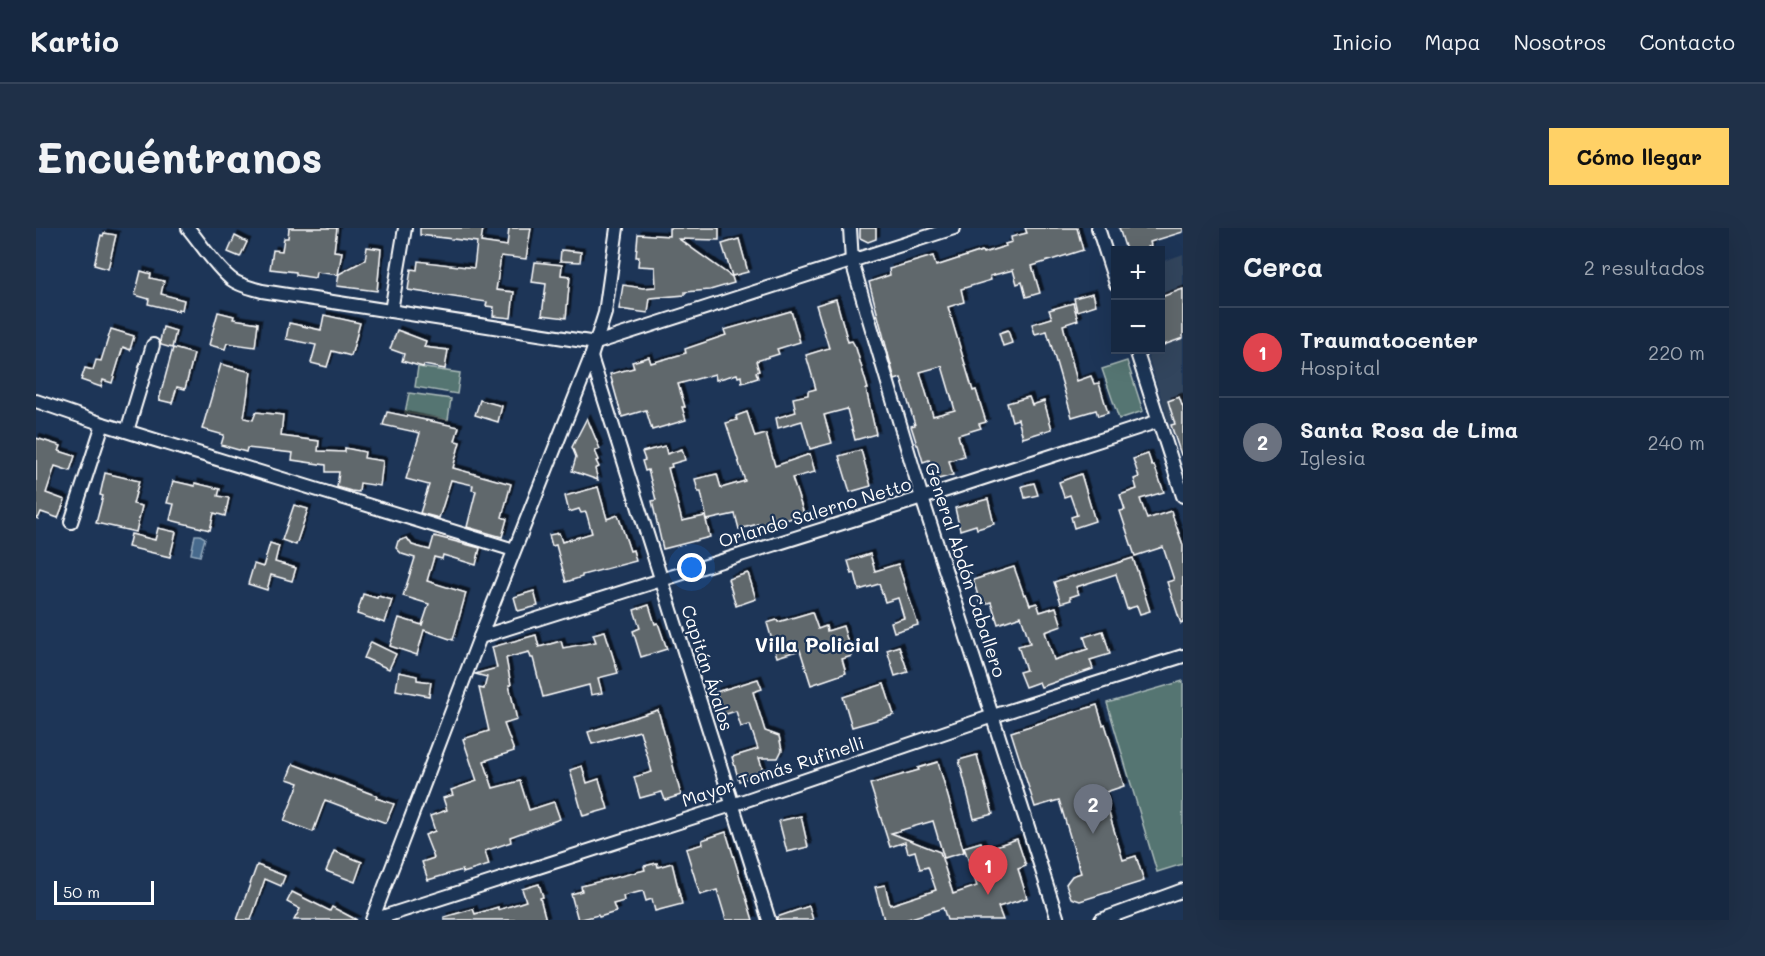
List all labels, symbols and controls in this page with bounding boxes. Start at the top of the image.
text: Kartio [30,23,119,59]
text: Inicio [1333,28,1392,55]
text: Mapa [1425,28,1480,55]
text: Nosotros [1513,28,1607,55]
text: Contacto [1640,28,1735,55]
button: Cómo llegar [1549,128,1729,185]
text: Encuéntranos [36,129,322,184]
map controls [1111,246,1165,354]
button: + [1111,246,1165,300]
text: Cerca [1243,250,1323,284]
text: 2 resultados [1584,254,1705,280]
button: − [1111,300,1165,354]
text: Traumatocenter [1300,325,1478,354]
text: 1 [1258,339,1267,365]
text: 220 m [1648,339,1705,365]
text: Hospital [1300,354,1381,380]
text: Santa Rosa de Lima [1300,415,1518,444]
text: 2 [1257,429,1268,455]
text: 240 m [1647,429,1705,455]
text: Iglesia [1300,444,1366,470]
street label: General Abdón Caballero [920,459,1012,680]
street label: Orlando Salerno Netto [715,471,914,553]
your location [677,553,706,582]
street label: Capitán Ávalos [676,602,740,734]
district label: Villa Policial [755,631,879,657]
street label: Mayor Tomás Rufinelli [678,730,867,812]
pin: 2 [1074,784,1112,834]
pin: 1 [968,846,1008,895]
scale bar [54,878,154,906]
text: 50 m [63,881,100,902]

